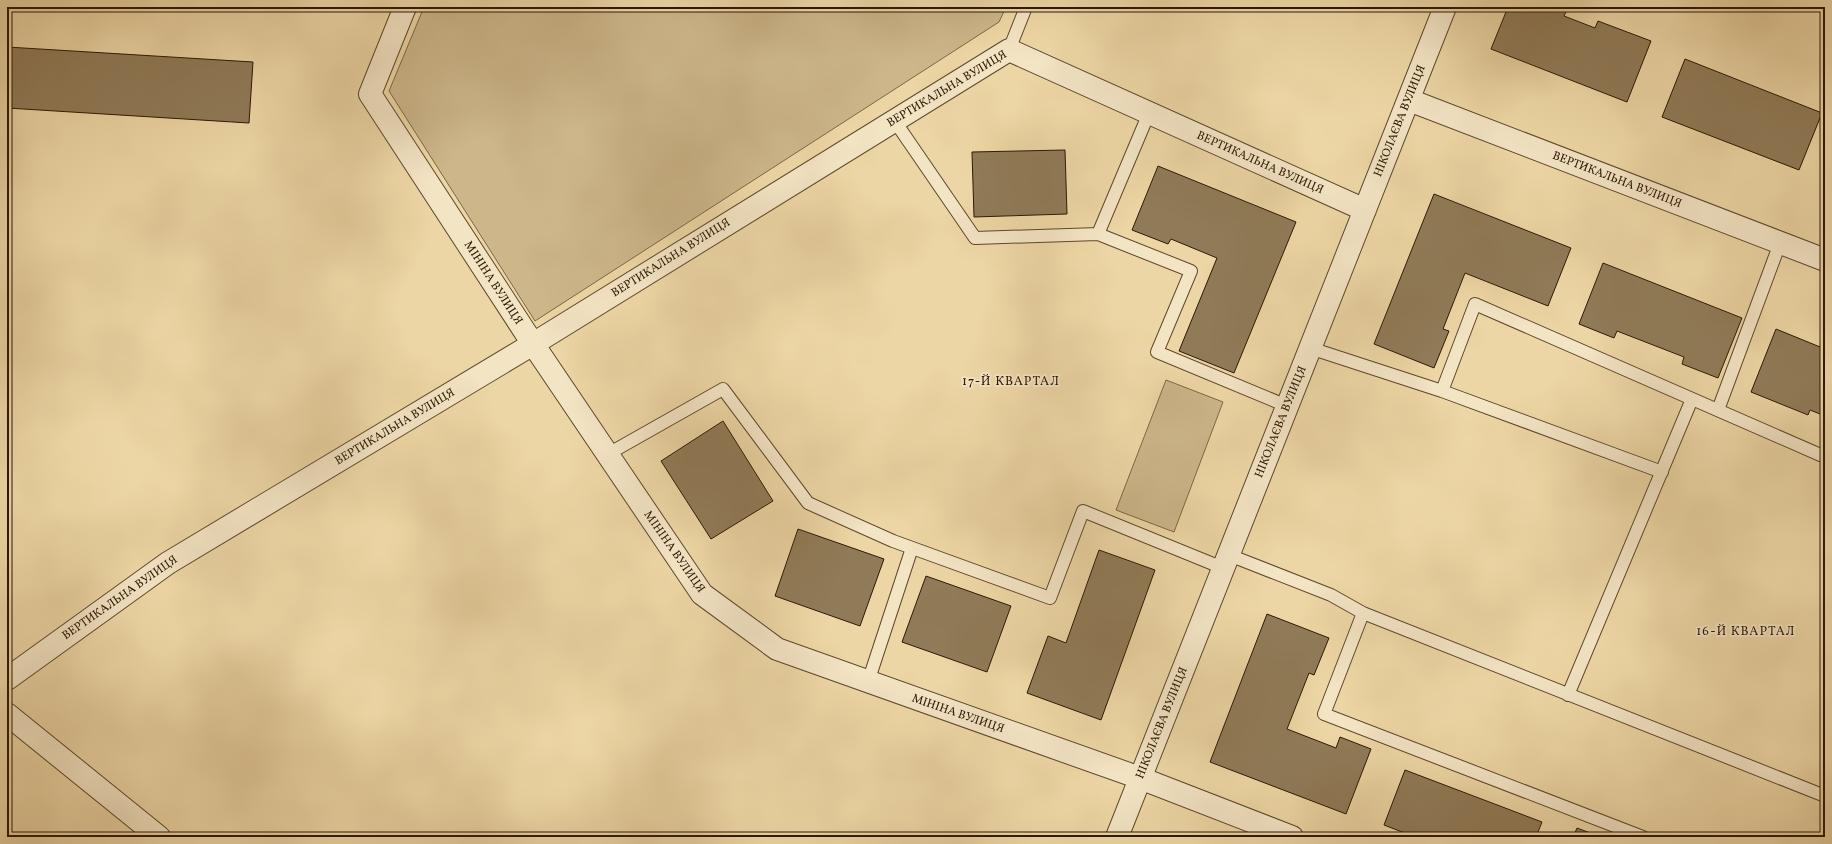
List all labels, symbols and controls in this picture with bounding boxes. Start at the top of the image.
street label: ВЕРТИКАЛЬНА ВУЛИЦЯ [884,47,1010,131]
street label: НІКОЛАЄВА ВУЛИЦЯ [1370,62,1430,179]
street label: ВЕРТИКАЛЬНА ВУЛИЦЯ [1194,128,1326,198]
street label: ВЕРТИКАЛЬНА ВУЛИЦЯ [1550,148,1684,212]
street label: ВЕРТИКАЛЬНА ВУЛИЦЯ [608,215,734,301]
street label: МІНІНА ВУЛИЦЯ [460,238,526,328]
street label: НІКОЛАЄВА ВУЛИЦЯ [1251,363,1311,480]
district label: 17-Й КВАРТАЛ [962,373,1060,391]
street label: ВЕРТИКАЛЬНА ВУЛИЦЯ [332,385,458,469]
street label: МІНІНА ВУЛИЦЯ [640,508,708,596]
street label: ВЕРТИКАЛЬНА ВУЛИЦЯ [59,552,181,644]
district label: 16-Й КВАРТАЛ [1696,623,1796,641]
street label: НІКОЛАЄВА ВУЛИЦЯ [1132,664,1192,781]
street label: МІНІНА ВУЛИЦЯ [910,691,1007,737]

